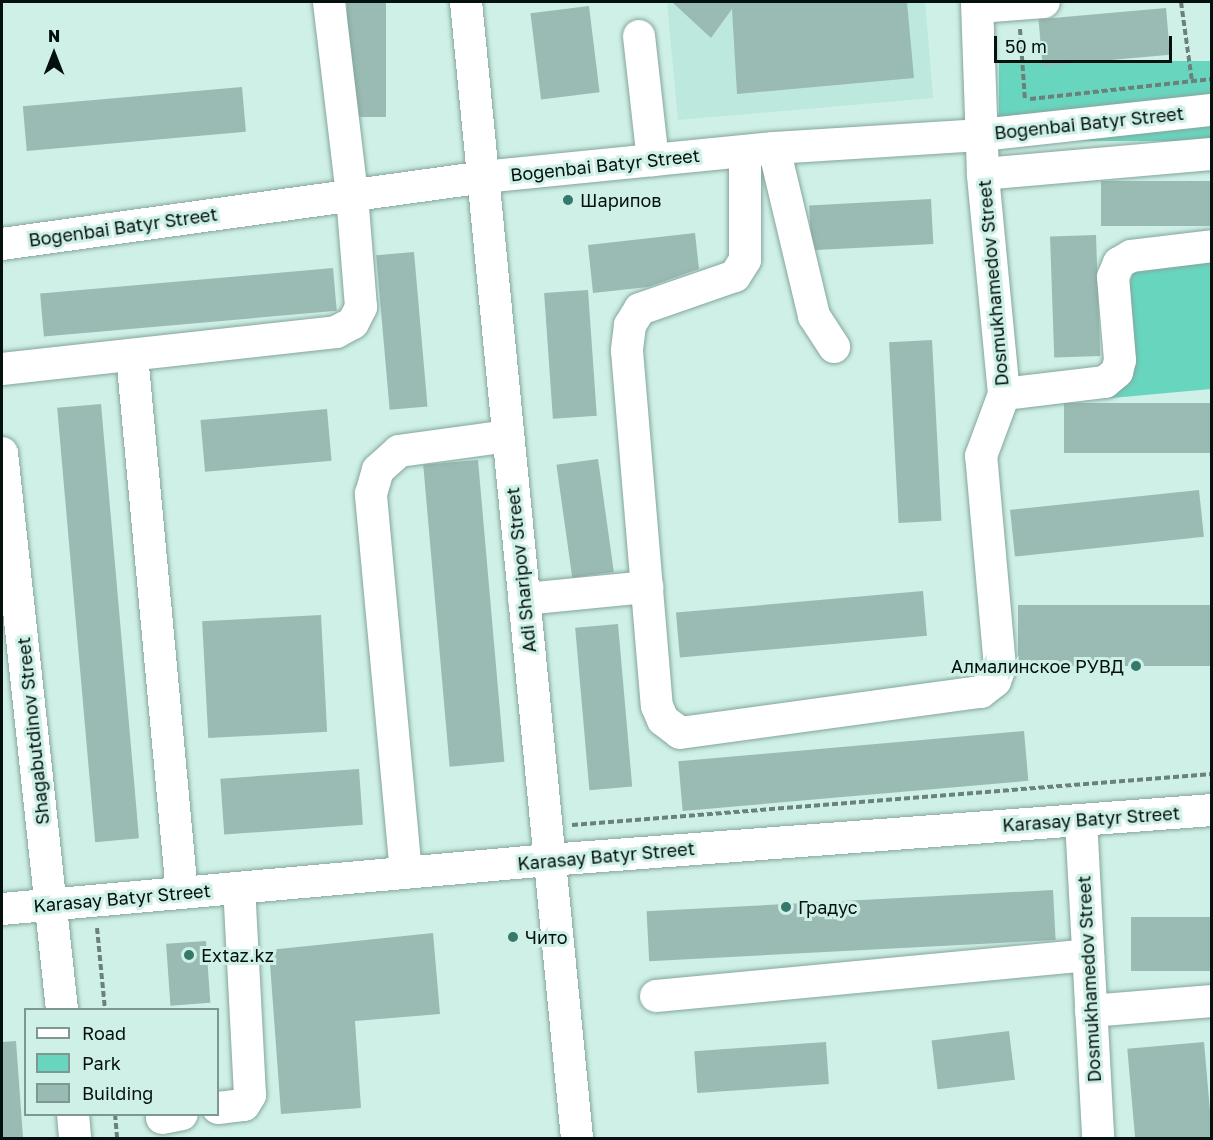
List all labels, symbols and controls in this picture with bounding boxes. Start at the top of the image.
north arrow [24,24,84,84]
scale bar [997,24,1176,62]
text: N [48,26,60,46]
text: 50 m [1005,35,1047,57]
street label: Bogenbai Batyr Street [993,102,1185,144]
street label: Bogenbai Batyr Street [509,144,701,186]
street label: Dosmukhamedov Street [973,179,1013,387]
place label: Шарипов [580,189,661,211]
marker: Шарипов [561,193,575,207]
street label: Bogenbai Batyr Street [27,203,219,251]
street label: Adi Sharipov Street [502,486,540,654]
street label: Shagabutdinov Street [12,636,54,826]
place label: Алмалинское РУВД [951,655,1124,677]
marker: Алмалинское РУВД [1129,659,1143,673]
street label: Karasay Batyr Street [1002,802,1180,836]
street label: Karasay Batyr Street [516,837,696,875]
street label: Dosmukhamedov Street [1073,875,1105,1083]
street label: Karasay Batyr Street [32,879,212,917]
place label: Градус [798,896,858,918]
marker: Градус [779,900,793,914]
place label: Чито [525,926,567,948]
marker: Чито [506,930,520,944]
place label: Extaz.kz [201,944,274,966]
marker: Extaz.kz [182,948,196,962]
legend [24,1008,219,1116]
text: Road [82,1022,126,1044]
text: Park [82,1052,121,1074]
text: Building [82,1082,153,1104]

